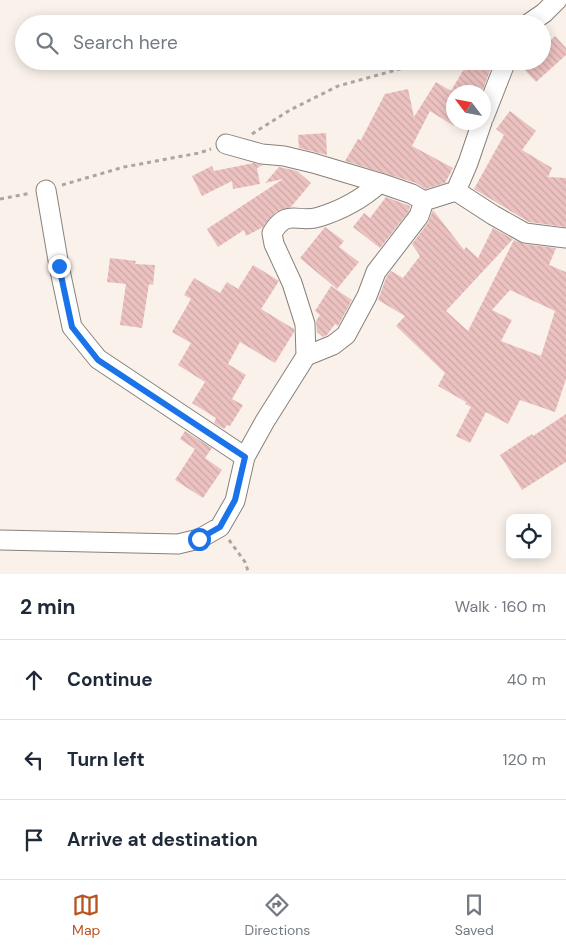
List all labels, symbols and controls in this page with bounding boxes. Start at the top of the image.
search box [15,15,551,70]
icon: search [33,29,61,57]
text: Search here [73,30,178,55]
north arrow [446,85,491,130]
route end [48,255,71,278]
map controls [506,514,551,559]
button: locate [506,514,551,559]
route start [188,528,211,551]
text: 2 min [20,593,76,621]
text: Walk · 160 m [455,596,546,617]
icon: ahead [20,666,48,694]
text: Continue [67,667,153,692]
text: 40 m [507,669,546,690]
icon: left [20,746,48,774]
text: Turn left [67,747,145,772]
text: 120 m [502,749,546,770]
icon: arrive [20,826,48,854]
text: Arrive at destination [67,827,258,852]
tab: Map [72,891,100,939]
tab: Directions [245,891,310,939]
tab: Saved [455,891,494,939]

